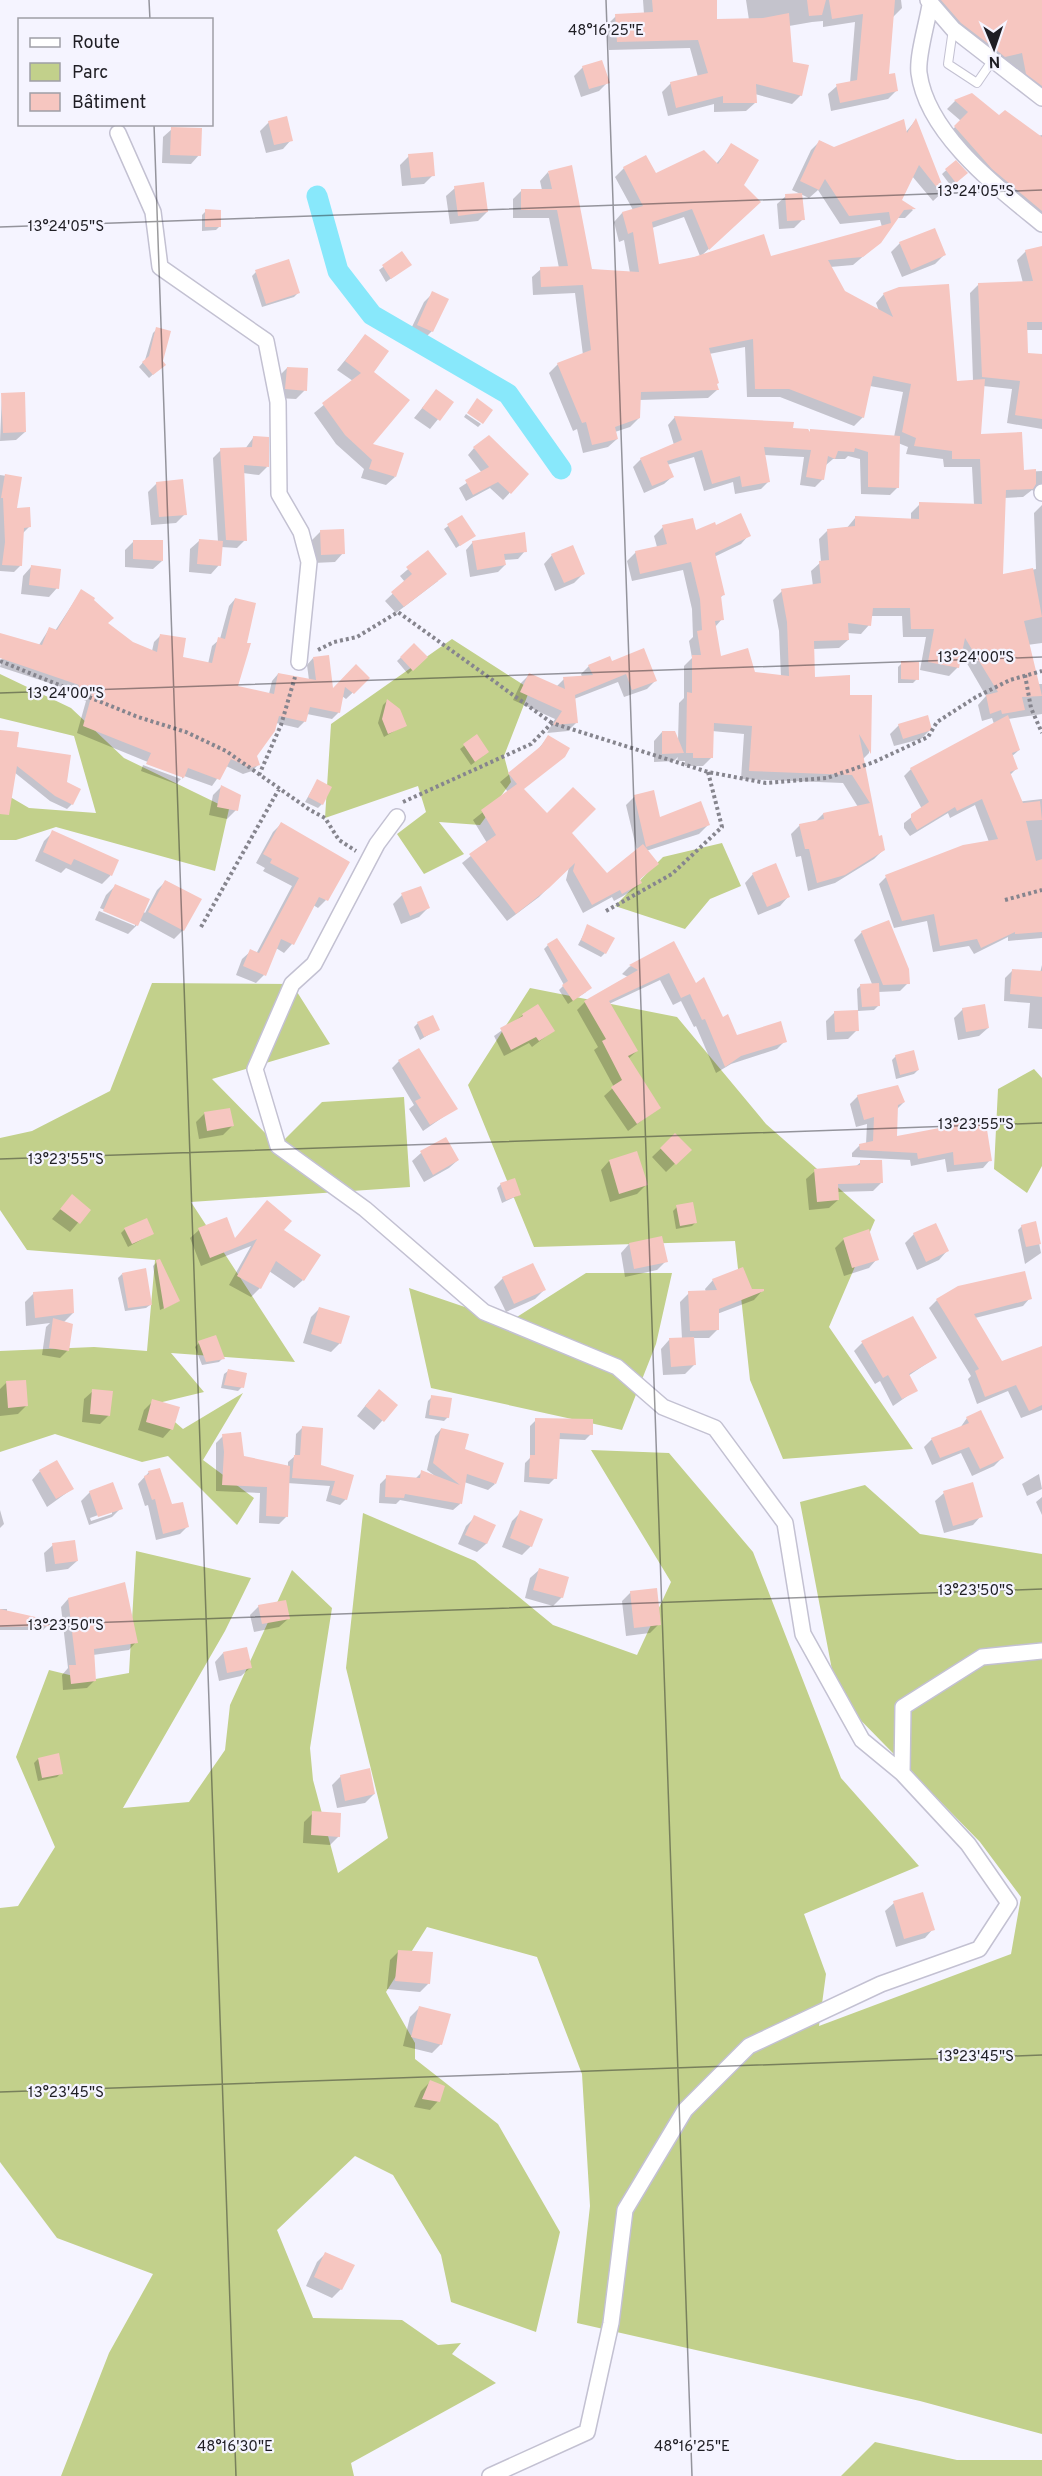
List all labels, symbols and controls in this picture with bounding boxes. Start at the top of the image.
legend [18,18,213,126]
north arrow [964,18,1024,78]
text: 48°16'25"E [568,22,644,41]
text: Route [72,32,120,55]
text: N [988,51,1001,71]
text: Parc [72,62,108,85]
text: Bâtiment [72,92,146,115]
text: 13°24'05"S [938,183,1014,202]
text: 13°24'05"S [28,218,104,237]
text: 13°24'00"S [938,649,1014,668]
text: 13°24'00"S [28,685,104,704]
text: 13°23'55"S [938,1116,1014,1135]
text: 13°23'55"S [28,1151,104,1170]
text: 13°23'50"S [938,1582,1014,1601]
text: 13°23'50"S [28,1617,104,1636]
text: 13°23'45"S [938,2048,1014,2067]
text: 13°23'45"S [28,2084,104,2103]
text: 48°16'30"E [197,2438,273,2457]
text: 48°16'25"E [654,2438,730,2457]

